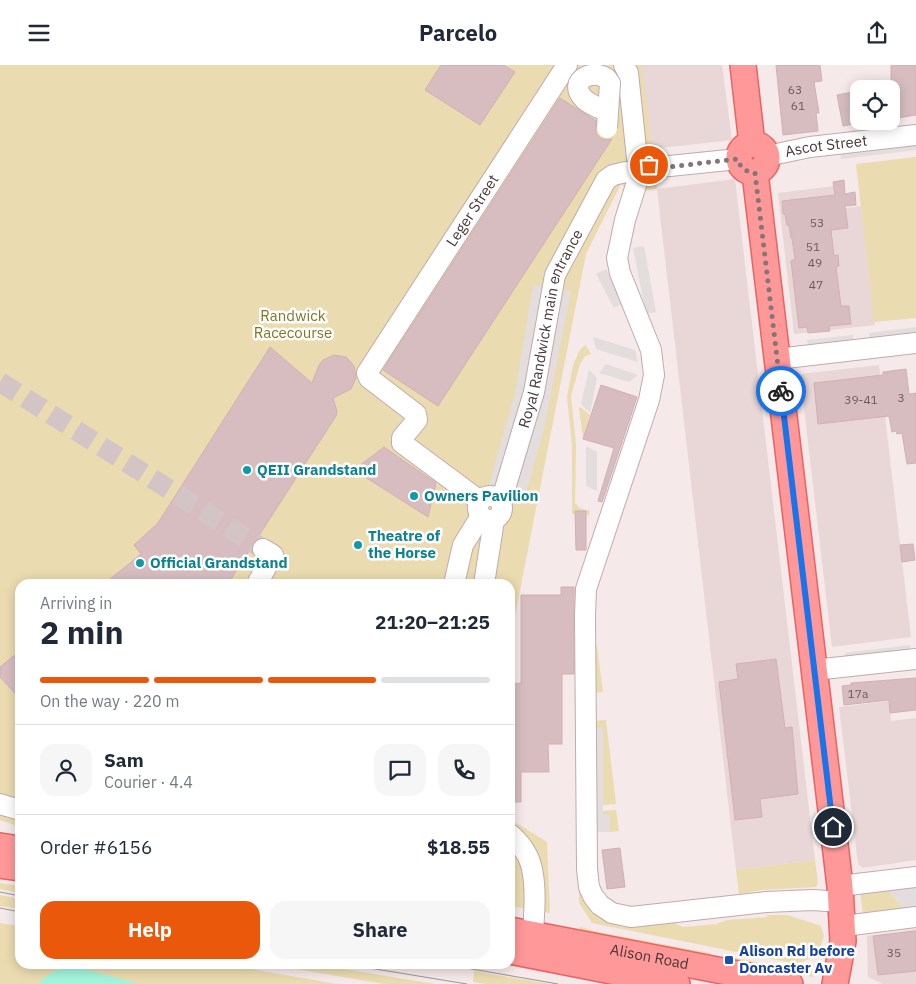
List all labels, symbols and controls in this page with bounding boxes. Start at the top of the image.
text: Parcelo [419,18,497,47]
icon: menu [25,19,53,47]
icon: share [863,19,891,47]
map controls [850,80,900,130]
button: locate [850,80,900,130]
house number: 63 [788,82,802,97]
house number: 61 [791,98,805,113]
street label: Ascot Street [783,131,868,161]
pin [628,144,670,186]
icon: bag [635,151,663,179]
street label: Leger Street [442,171,502,250]
house number: 53 [810,215,824,230]
street label: Royal Randwick main entrance [514,226,587,430]
house number: 51 [806,239,820,254]
house number: 49 [808,255,822,270]
house number: 47 [809,277,823,292]
park label: Randwick Racecourse [254,306,332,342]
courier [756,366,806,416]
icon: bike [767,377,795,405]
house number: 3 [897,390,905,405]
house number: 39-41 [844,392,878,407]
place label: QEII Grandstand [257,460,376,479]
marker: QEII Grandstand [241,464,253,476]
place label: Owners Pavilion [424,486,538,505]
marker: Owners Pavilion [408,490,420,502]
place label: Theatre of the Horse [368,526,441,562]
marker: Theatre of the Horse [352,539,364,551]
place label: Official Grandstand [150,553,288,572]
marker: Official Grandstand [134,557,146,569]
text: Arriving in [40,593,112,613]
text: 21:20–21:25 [375,610,490,634]
text: 2 min [40,611,124,653]
house number: 17a [848,686,869,701]
text: On the way · 220 m [40,691,179,711]
button: person [40,744,92,796]
button: chat [374,744,426,796]
button: phone [438,744,490,796]
text: Sam [104,748,144,772]
text: Courier · 4.4 [104,772,193,792]
pin [812,806,854,848]
icon: home [819,813,847,841]
text: Order #6156 [40,835,152,859]
text: $18.55 [427,835,490,859]
button: Help [40,901,260,959]
button: Share [270,901,490,959]
street label: Alison Road [609,940,691,973]
place label: Alison Rd before Doncaster Av [739,941,855,977]
house number: 35 [887,945,901,960]
marker: Alison Rd before Doncaster Av [723,954,735,966]

